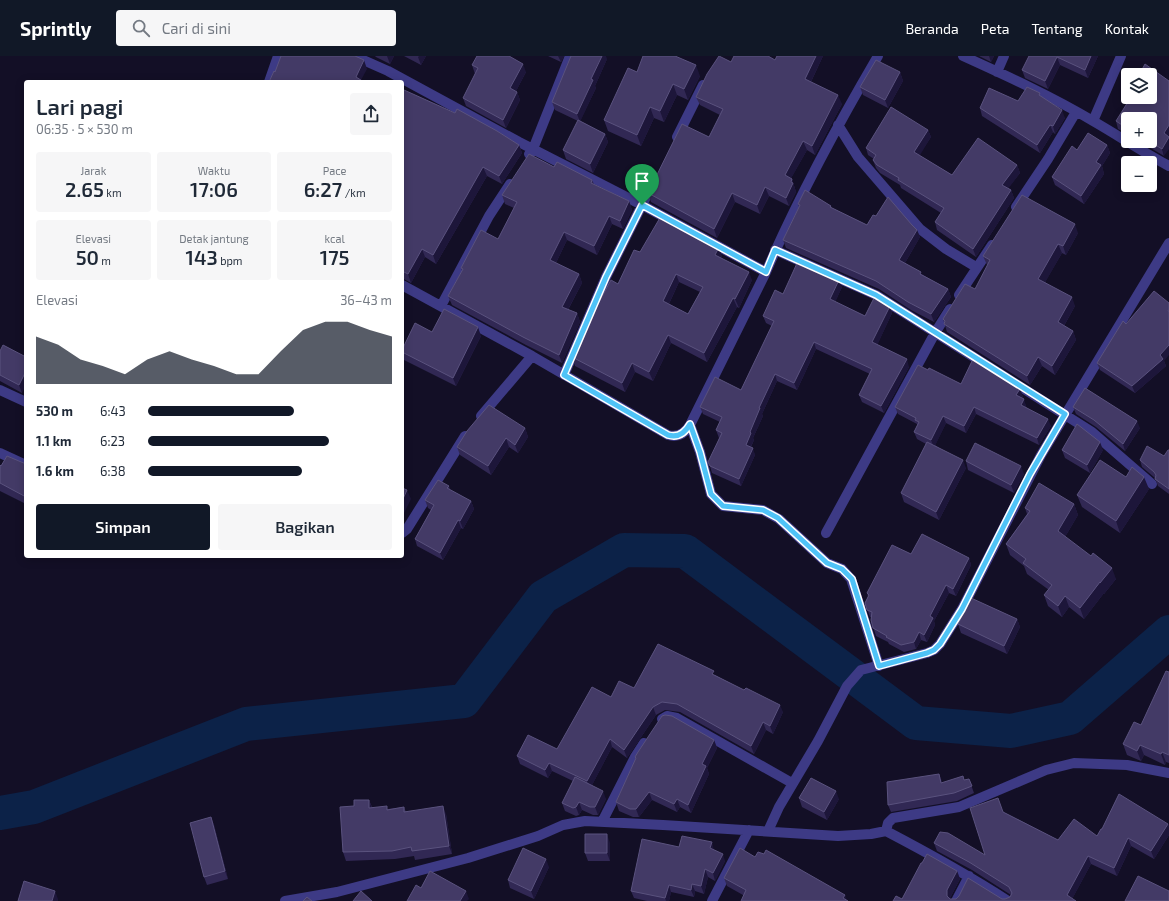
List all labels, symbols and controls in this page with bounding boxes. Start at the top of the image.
search box [116,10,396,46]
text: Sprintly [20,17,92,40]
icon: search [130,17,152,39]
text: Cari di sini [162,19,231,37]
text: Beranda [905,20,959,37]
text: Peta [981,20,1009,37]
text: Tentang [1031,20,1083,37]
text: Kontak [1105,20,1149,37]
map controls [1121,68,1157,192]
button: layers [1121,68,1157,104]
text: Lari pagi [36,93,123,119]
button: share [350,93,392,135]
button: + [1121,112,1157,148]
text: 06:35 · 5 × 530 m [36,121,133,137]
button: − [1121,156,1157,192]
text: Jarak [80,164,106,177]
text: Waktu [198,164,230,177]
text: Pace [323,164,347,177]
pin [625,164,659,205]
icon: arrive [631,170,653,192]
text: 2.65 [65,177,104,201]
text: 17:06 [190,177,238,201]
text: 6:27 [304,177,342,201]
text: km [104,186,122,199]
text: /km [342,186,366,199]
text: Elevasi [76,232,111,245]
text: Detak jantung [179,232,249,245]
text: kcal [325,232,345,245]
text: 50 [76,245,99,269]
text: 143 [186,245,218,269]
text: 175 [320,245,350,269]
text: m [99,254,111,267]
text: bpm [218,254,242,267]
text: Elevasi [36,292,78,308]
text: 36–43 m [340,292,392,308]
text: 530 m [36,403,73,419]
text: 6:43 [100,403,126,419]
text: 1.1 km [36,433,71,449]
text: 6:23 [100,433,125,449]
text: 1.6 km [36,463,74,479]
text: 6:38 [100,463,126,479]
button: Simpan [36,504,210,550]
button: Bagikan [218,504,392,550]

